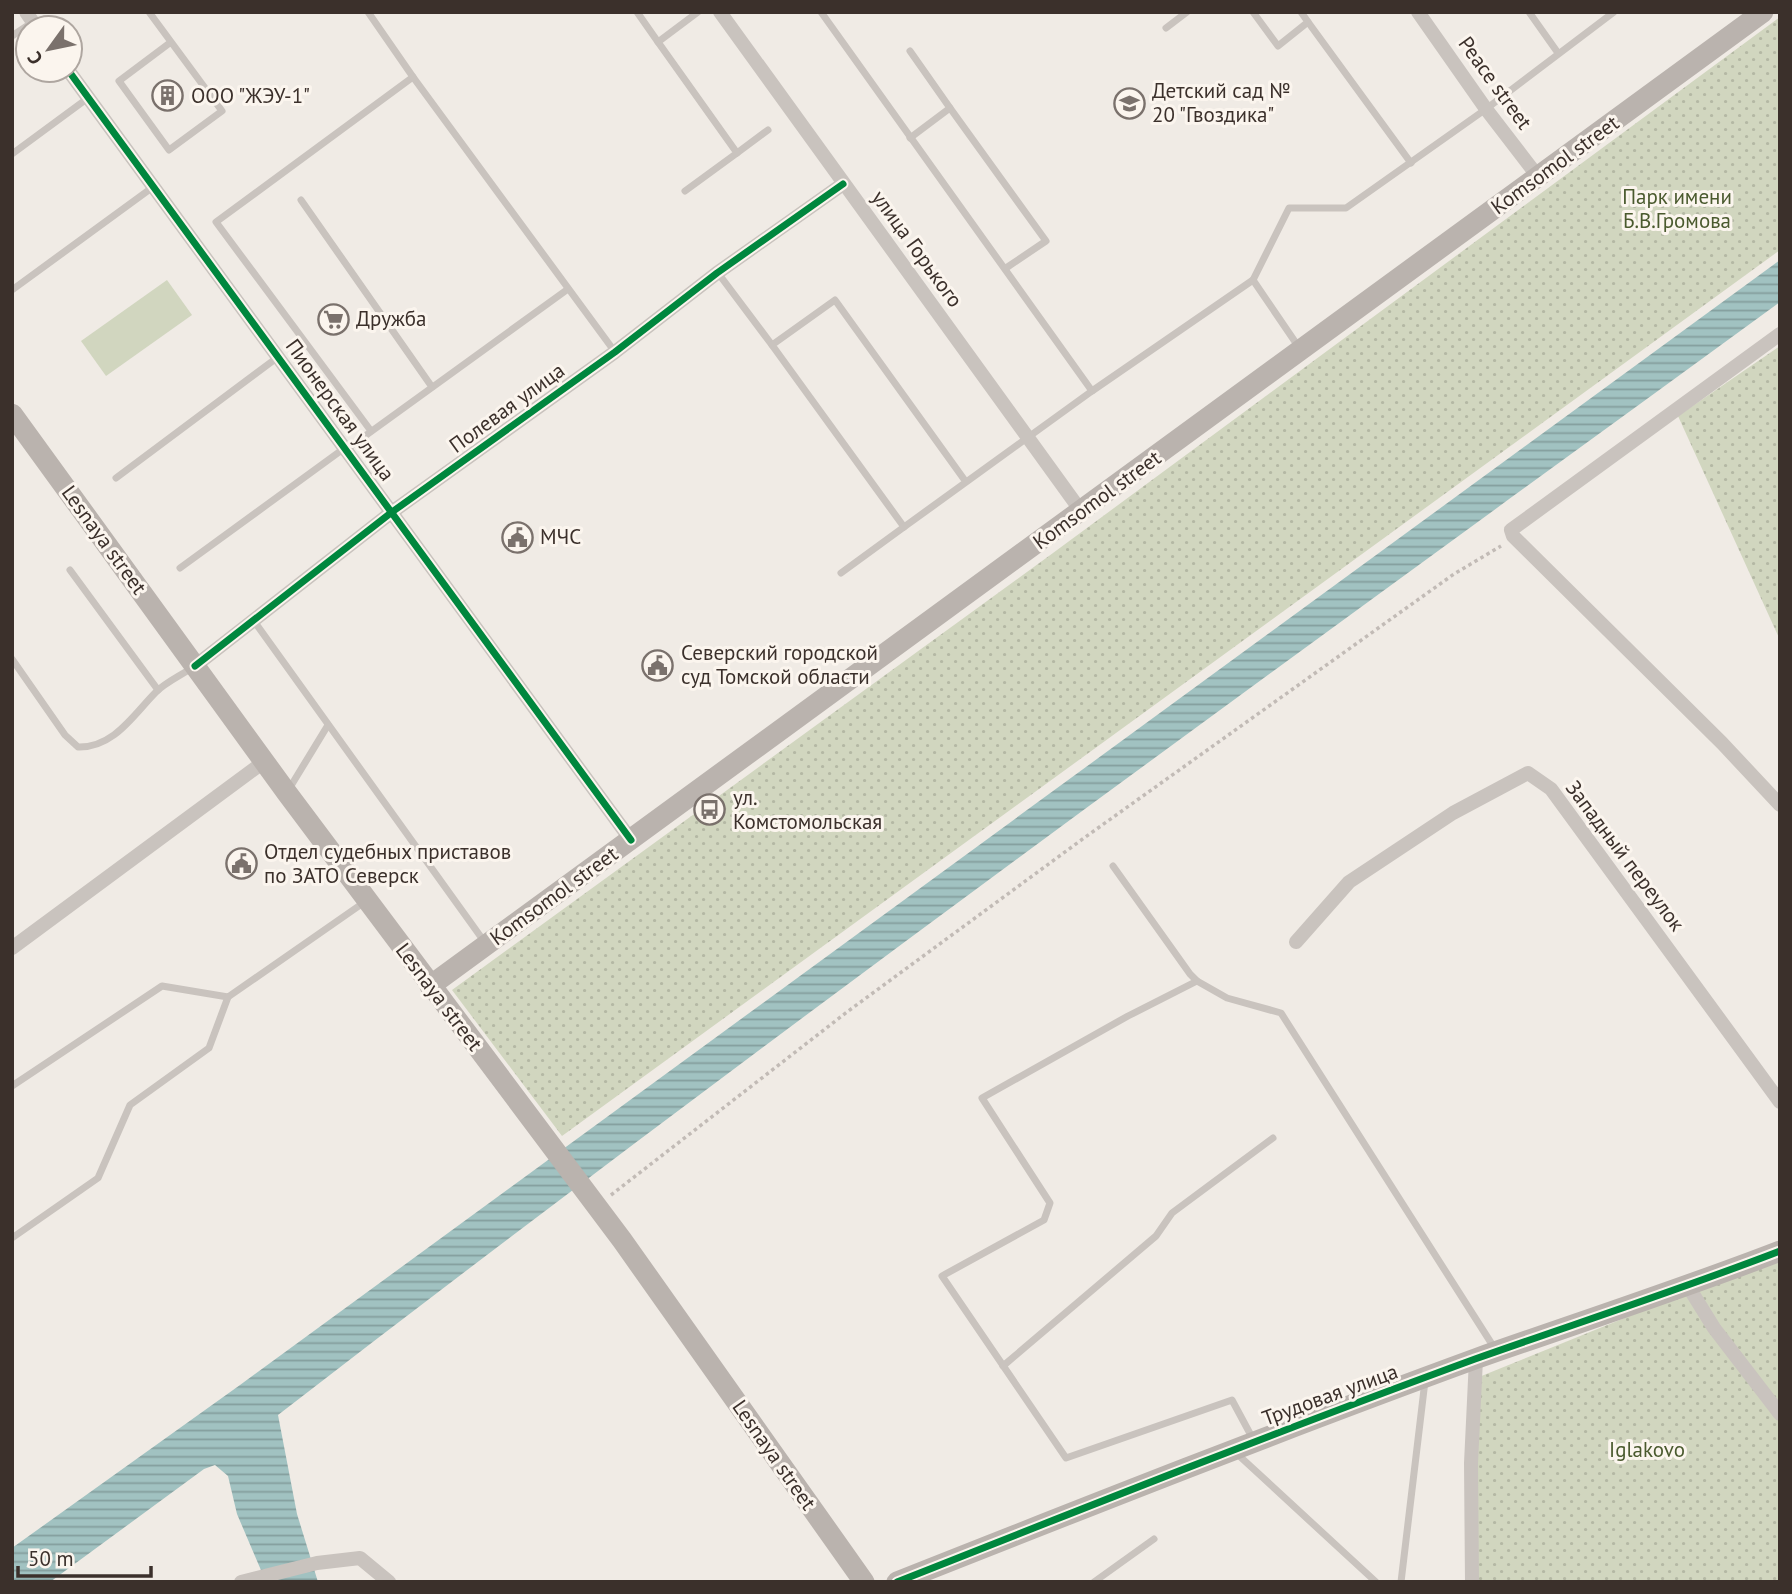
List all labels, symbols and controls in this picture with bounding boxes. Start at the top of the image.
north arrow [14,14,84,84]
street label: Peace street [1453,31,1538,135]
text: С [22,47,48,69]
place label: Детский сад № 20 "Гвоздика" [1152,77,1291,128]
building icon: ООО "ЖЭУ-1" [151,79,185,113]
place label: ООО "ЖЭУ-1" [191,82,310,109]
school or university icon: Детский сад № 20 "Гвоздика" [1112,86,1146,120]
street label: Komsomol street [1485,109,1624,220]
park label: Парк имени Б.В.Громова [1622,183,1732,234]
street label: улица Горького [866,185,969,313]
supermarket icon: Дружба [316,302,350,336]
place label: Дружба [356,305,426,332]
street label: Пионерская улица [280,333,401,486]
street label: Полевая улица [444,357,570,459]
street label: Komsomol street [1027,444,1166,555]
street label: Lesnaya street [56,480,153,599]
public building icon: МЧС [500,520,534,554]
place label: МЧС [540,523,581,550]
place label: Северский городской суд Томской области [681,639,878,690]
public building icon: Северский городской суд Томской области [641,648,675,682]
street label: Западный переулок [1560,775,1691,936]
place label: ул. Комстомольская [733,784,882,835]
bus stop icon: ул. Комстомольская [693,793,727,827]
place label: Отдел судебных приставов по ЗАТО Северск [264,838,511,889]
street label: Komsomol street [484,840,623,951]
public building icon: Отдел судебных приставов по ЗАТО Северск [224,847,258,881]
street label: Lesnaya street [390,937,489,1056]
street label: Трудовая улица [1258,1357,1401,1432]
street label: Lesnaya street [727,1394,822,1515]
park label: Iglakovo [1609,1436,1685,1463]
scale bar [18,1534,150,1578]
text: 50 m [28,1545,74,1572]

